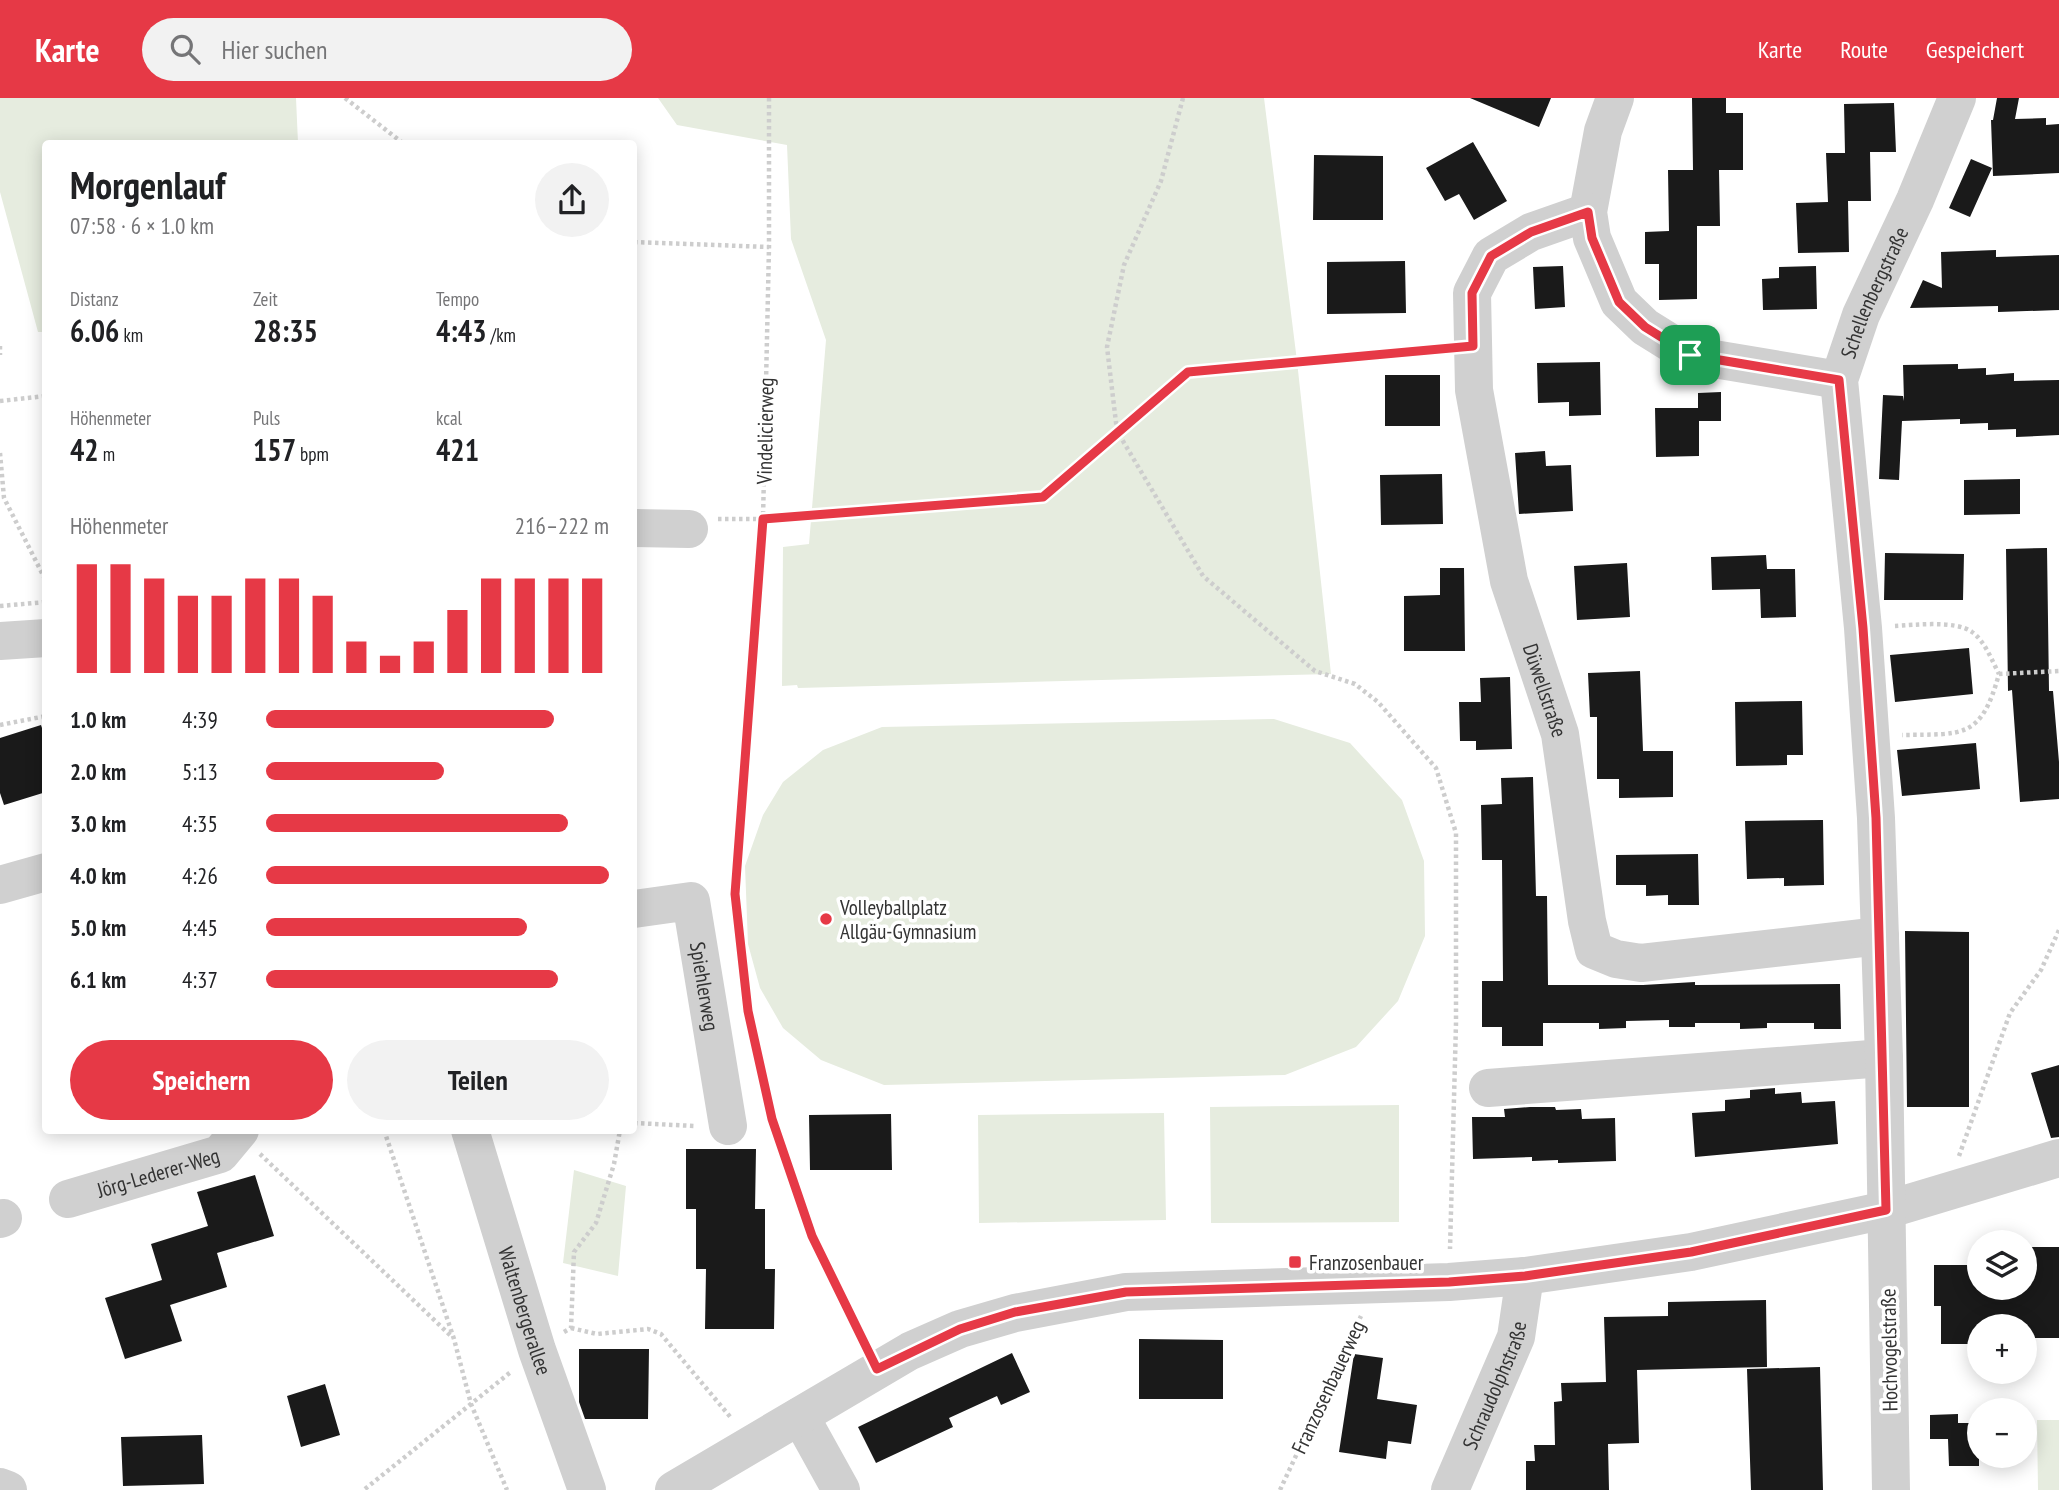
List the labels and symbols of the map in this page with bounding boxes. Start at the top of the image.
street label: Schellenbergstraße [1834,222,1914,362]
pin [1660,325,1720,385]
street label: Vindelicierweg [751,377,779,486]
street label: Düwellstraße [1517,640,1574,740]
place label: Volleyballplatz Allgäu-Gymnasium [839,894,976,945]
marker: Volleyballplatz Allgäu-Gymnasium [818,911,834,927]
street label: Spiehlerweg [684,940,726,1033]
street label: Jörg-Lederer-Weg [93,1141,223,1204]
street label: Waltenbergerallee [493,1243,558,1378]
place label: Franzosenbauer [1309,1249,1424,1276]
marker: Franzosenbauer [1287,1254,1303,1270]
street label: Hochvogelstraße [1874,1288,1904,1412]
street label: Franzosenbauerweg [1285,1316,1371,1458]
street label: Schraudolphstraße [1456,1320,1532,1453]

